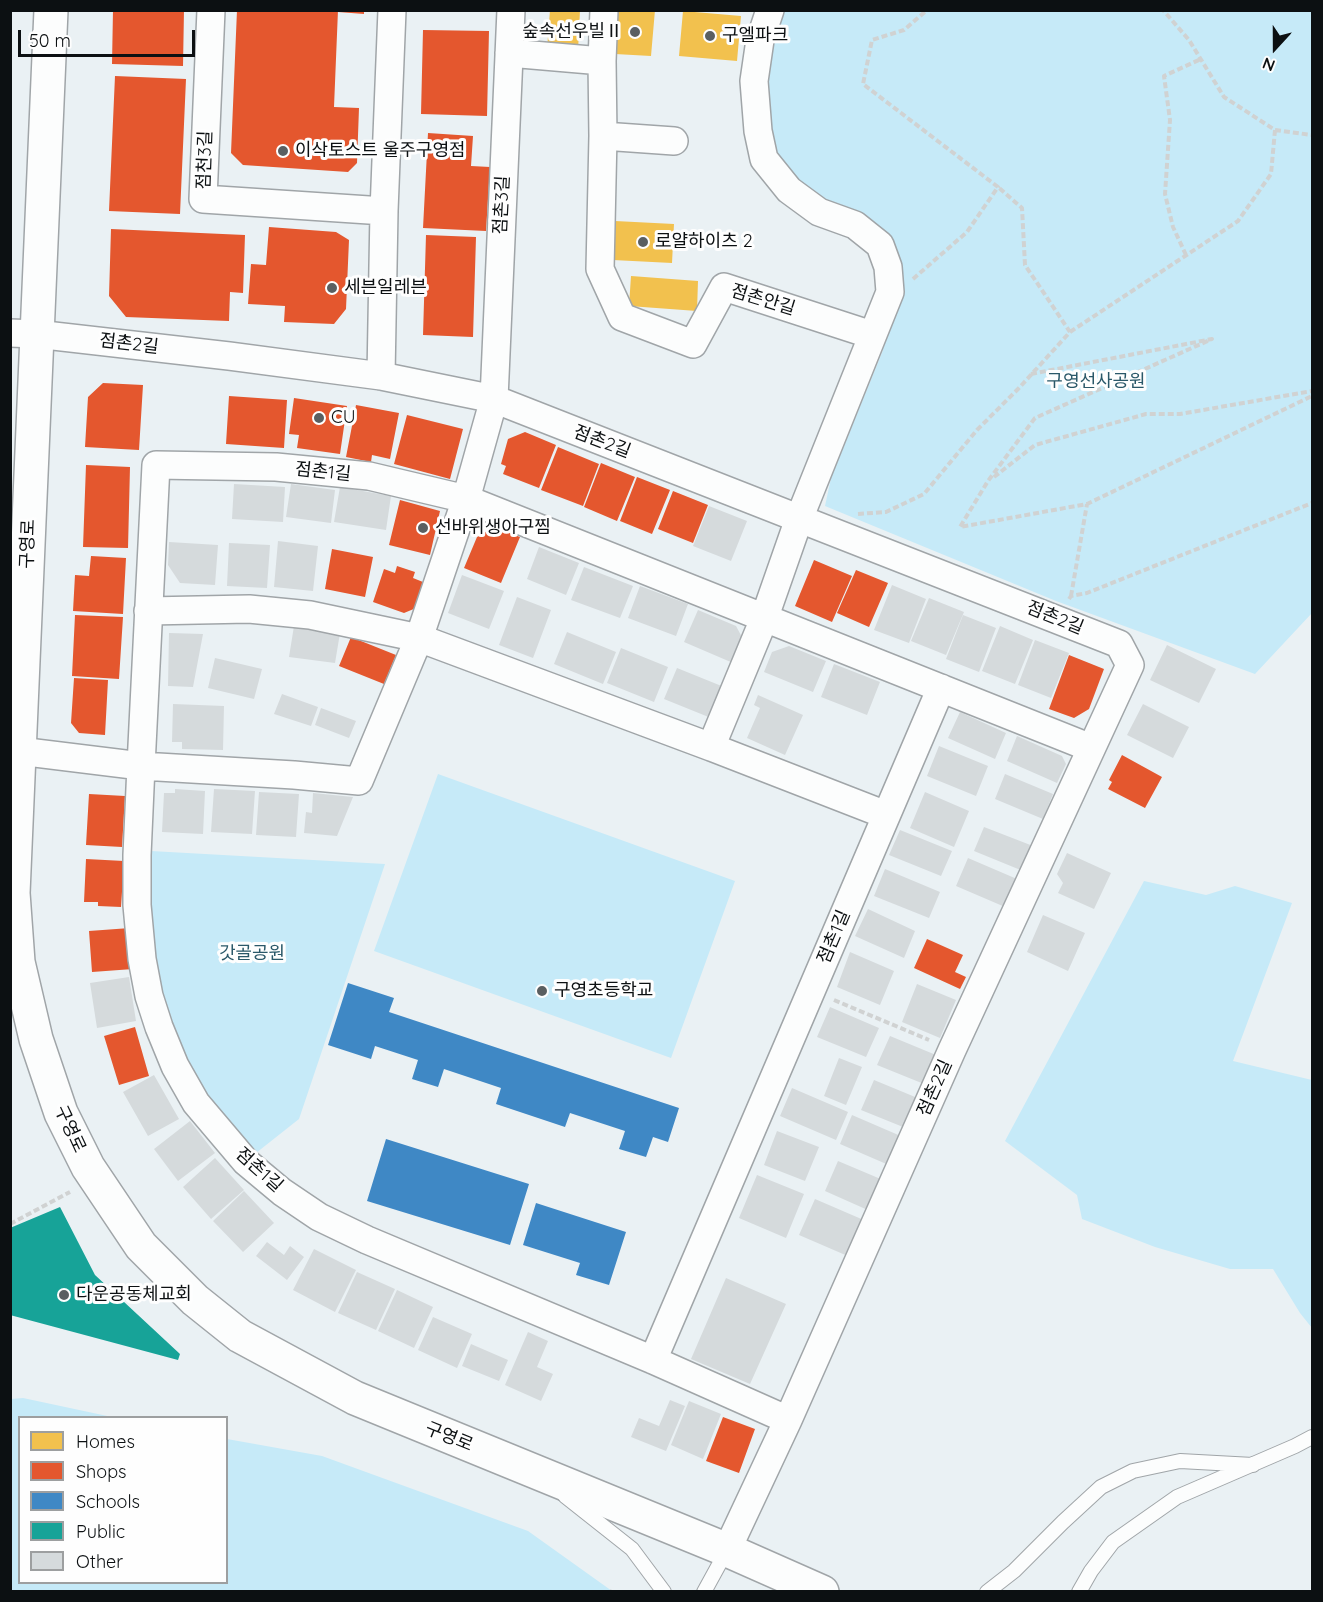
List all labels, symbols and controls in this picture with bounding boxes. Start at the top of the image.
scale bar [21,18,198,56]
north arrow [1245,18,1305,78]
place label: 숲속선우빌Ⅱ [522,21,623,43]
marker: 숲속선우빌Ⅱ [628,25,642,39]
place label: 구엘파크 [722,25,788,47]
text: 50 m [29,29,71,52]
marker: 구엘파크 [703,29,717,43]
text: N [1259,53,1278,76]
street label: 점천3길 [193,130,217,190]
place label: 이삭토스트 울주구영점 [295,140,466,162]
marker: 이삭토스트 울주구영점 [276,144,290,158]
street label: 점촌3길 [490,175,514,235]
place label: 로얄하이츠 2 [655,231,753,253]
marker: 로얄하이츠 2 [636,235,650,249]
place label: 세븐일레븐 [344,277,427,299]
street label: 점촌안길 [728,280,798,320]
marker: 세븐일레븐 [325,281,339,295]
street label: 점촌2길 [98,330,160,358]
park label: 구영선사공원 [1046,371,1146,393]
place label: CU [331,407,356,429]
marker: CU [312,411,326,425]
street label: 점촌2길 [570,421,634,463]
street label: 점촌1길 [294,458,352,486]
place label: 선바위생아구찜 [435,517,551,539]
street label: 구영로 [16,519,40,569]
marker: 선바위생아구찜 [416,521,430,535]
street label: 점촌2길 [1023,597,1087,639]
street label: 점촌1길 [813,907,855,967]
park label: 갓골공원 [219,943,285,965]
place label: 구영초등학교 [554,980,653,1002]
marker: 구영초등학교 [535,984,549,998]
street label: 점촌2길 [913,1056,957,1120]
street label: 구영로 [50,1102,90,1156]
street label: 점촌1길 [231,1143,287,1197]
place label: 다운공동체교회 [76,1284,192,1306]
marker: 다운공동체교회 [57,1288,71,1302]
legend [18,1416,228,1584]
street label: 구영로 [422,1418,476,1456]
text: Homes [76,1430,135,1453]
text: Shops [76,1460,127,1483]
text: Schools [76,1490,140,1513]
text: Public [76,1520,125,1543]
text: Other [76,1550,123,1573]

